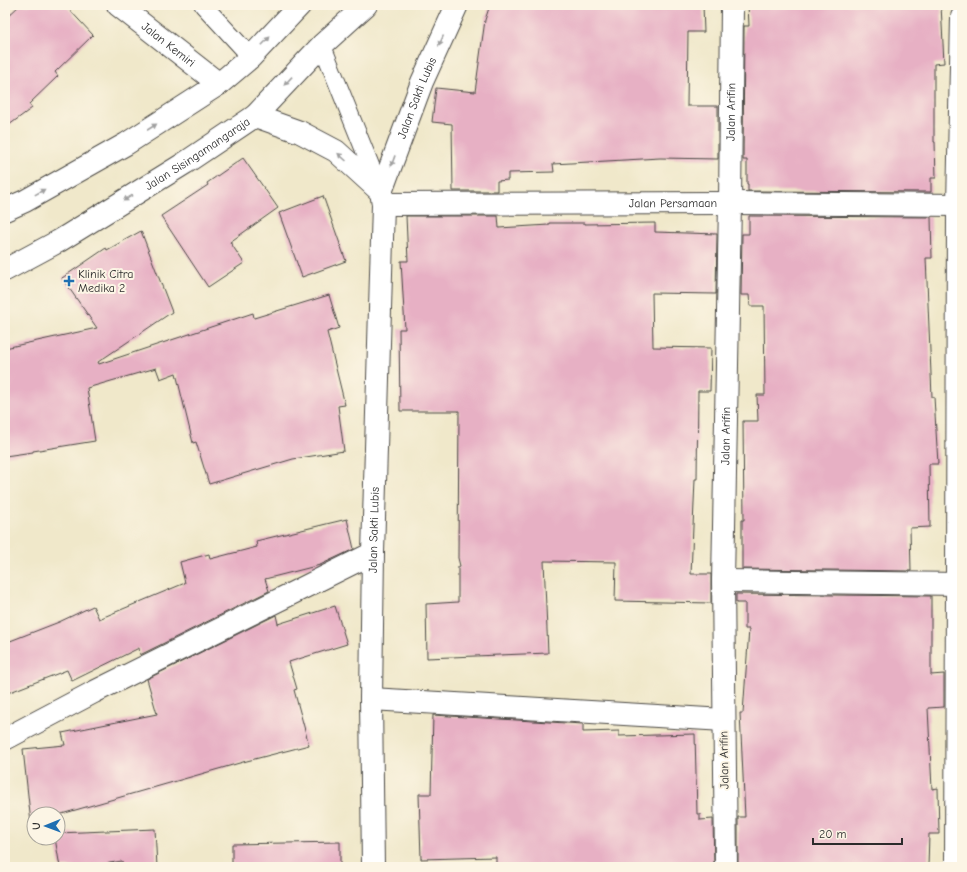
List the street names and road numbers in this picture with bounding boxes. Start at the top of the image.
street label: Jalan Kemiri [139,19,198,70]
street label: Jalan Sakti Lubis [395,55,439,140]
street label: Jalan Arifin [724,83,738,141]
street label: Jalan Sisingamangaraja [142,114,253,193]
street label: Jalan Persamaan [629,196,717,210]
street label: Jalan Arifin [718,407,733,465]
street label: Jalan Sakti Lubis [366,487,382,573]
street label: Jalan Arifin [716,731,732,789]

